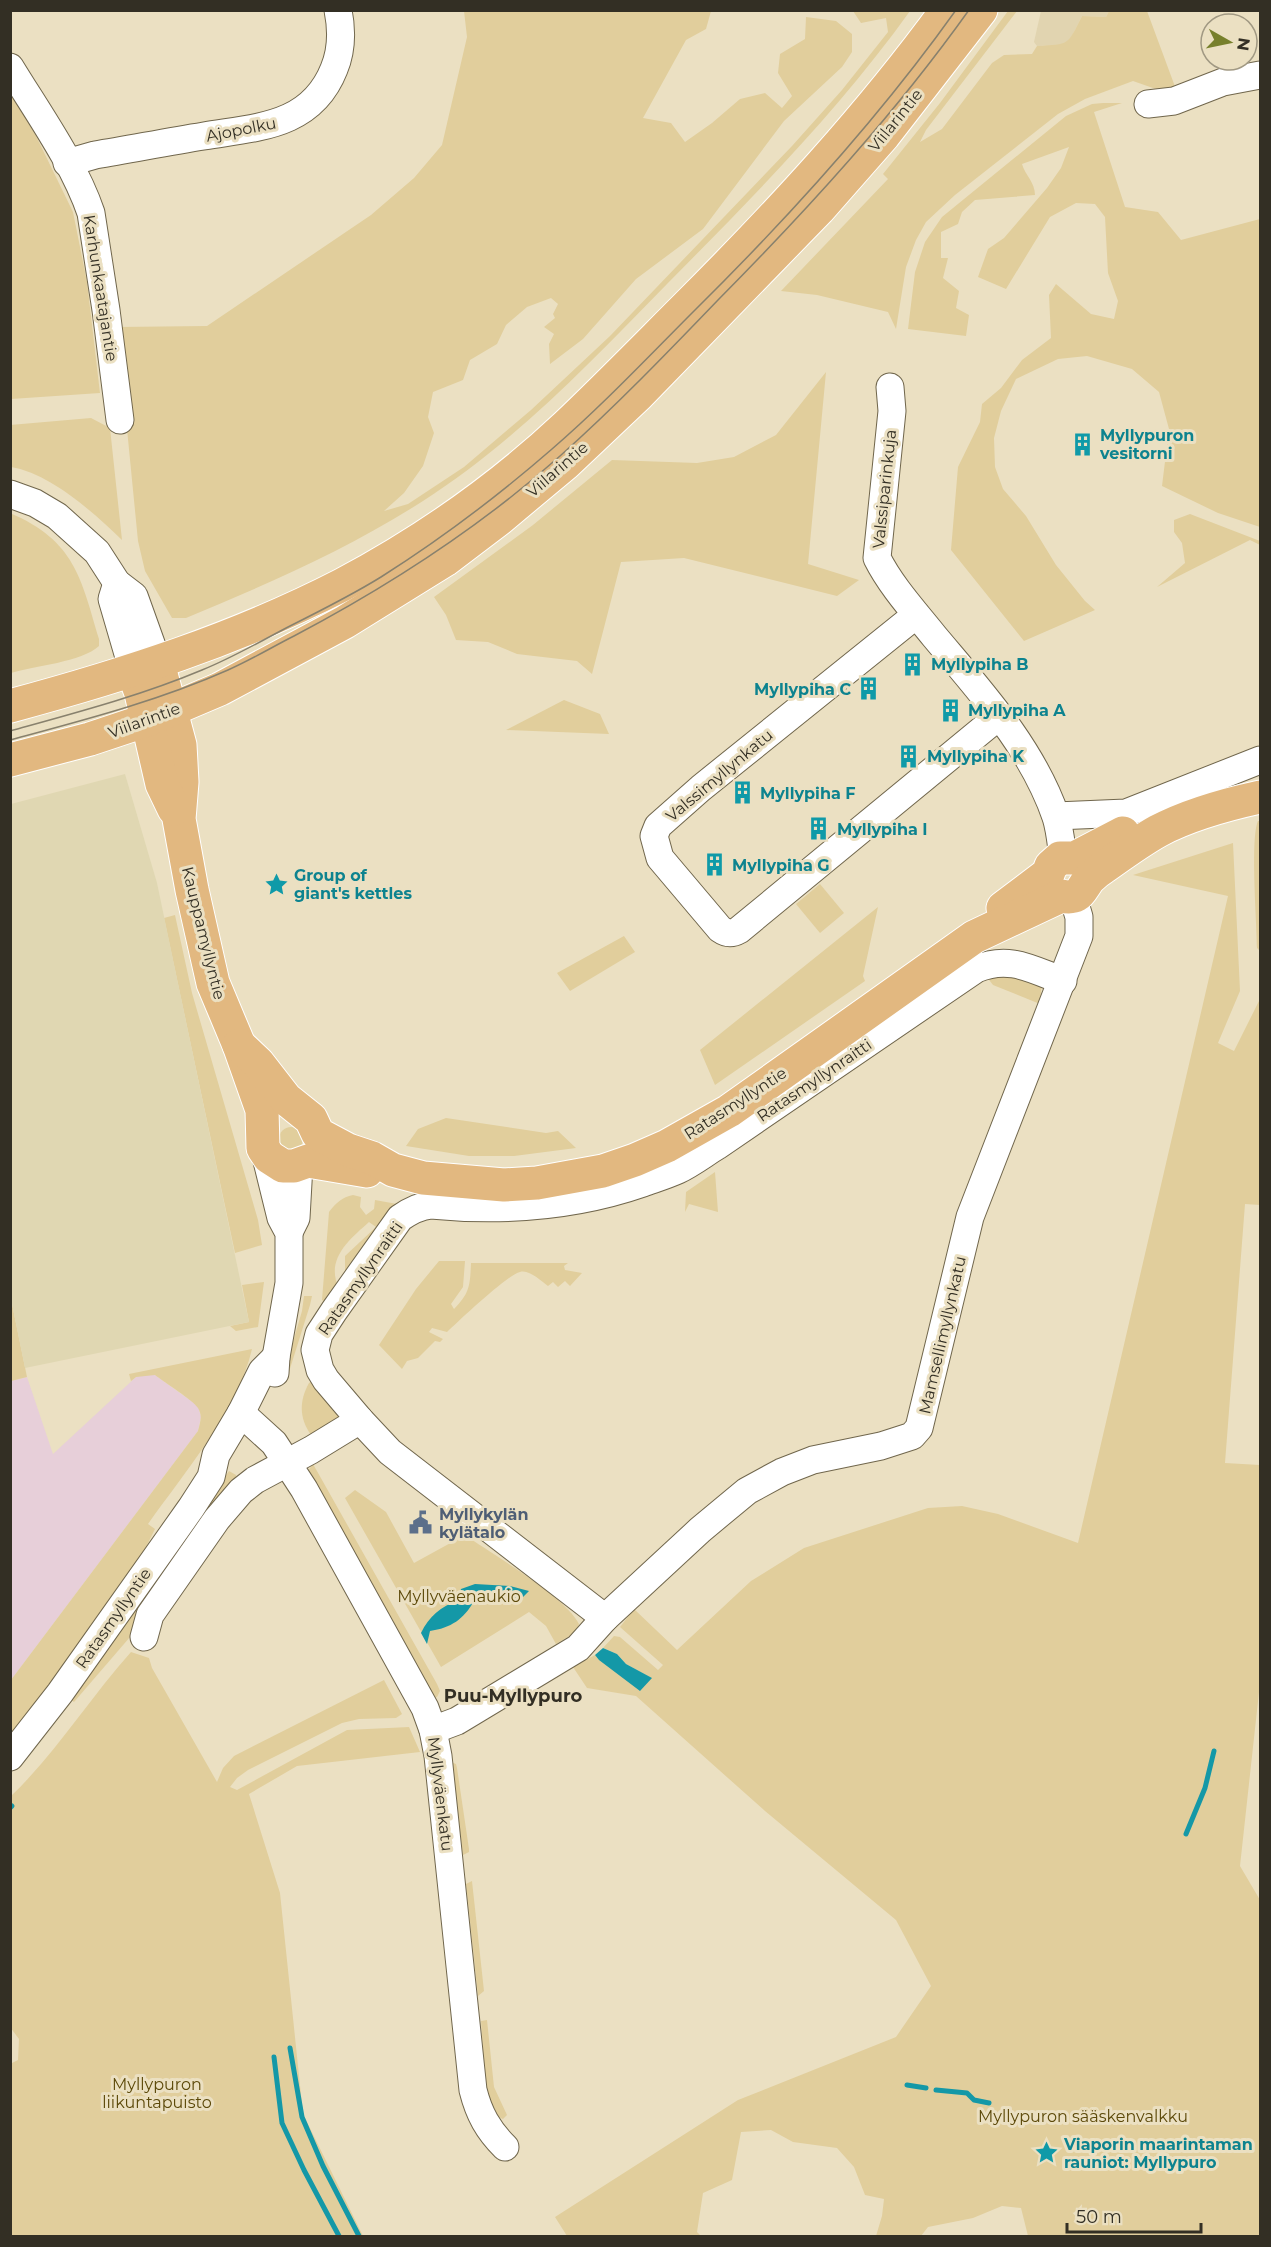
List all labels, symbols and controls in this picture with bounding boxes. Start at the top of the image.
north arrow [1199,12,1259,72]
text: N [1233,36,1254,52]
street label: Viilarintie [864,85,926,155]
street label: Ajopolku [204,113,278,146]
street label: Karhunkaatajantie [80,213,121,363]
place label: Myllypuron vesitorni [1099,426,1194,463]
street label: Valssiparinkuja [869,429,900,550]
building icon: Myllypuron vesitorni [1069,431,1095,457]
street label: Viilarintie [523,438,592,501]
building icon: Myllypiha B [900,651,926,677]
place label: Myllypiha B [931,655,1029,674]
building icon: Myllypiha C [856,676,882,702]
place label: Myllypiha C [754,680,851,699]
building icon: Myllypiha A [937,697,963,723]
street label: Viilarintie [106,699,183,742]
place label: Myllypiha A [968,701,1066,720]
street label: Valssimyllynkatu [662,725,777,826]
building icon: Myllypiha K [896,743,922,769]
place label: Myllypiha K [927,747,1025,766]
building icon: Myllypiha F [729,780,755,806]
place label: Myllypiha F [760,784,856,803]
building icon: Myllypiha I [806,816,832,842]
place label: Myllypiha I [837,820,928,839]
building icon: Myllypiha G [701,852,727,878]
place label: Myllypiha G [732,856,830,875]
street label: Kauppamyllyntie [178,865,229,1002]
place label: Group of giant's kettles [294,866,412,903]
place icon: Group of giant's kettles [263,871,289,897]
street label: Ratasmyllynraitti [753,1035,875,1126]
street label: Ratasmyllyntie [681,1063,790,1144]
street label: Ratasmyllynraitti [314,1218,407,1339]
street label: Mamsellimyllynkatu [915,1254,970,1416]
place label: Myllykylän kylätalo [439,1505,528,1542]
public building icon: Myllykylän kylätalo [408,1510,434,1536]
street label: Ratasmyllyntie [72,1564,155,1672]
park label: Myllyväenaukio [397,1587,521,1606]
district label: Puu-Myllypuro [444,1685,583,1707]
street label: Myllyväenkatu [424,1736,457,1853]
park label: Myllypuron liikuntapuisto [102,2075,212,2112]
park label: Myllypuron sääskenvalkku [978,2107,1188,2126]
place label: Viaporin maarintaman rauniot: Myllypuro [1063,2135,1253,2172]
place icon: Viaporin maarintaman rauniot: Myllypuro [1033,2140,1059,2166]
scale bar [1067,2196,1200,2234]
text: 50 m [1076,2206,1122,2228]

